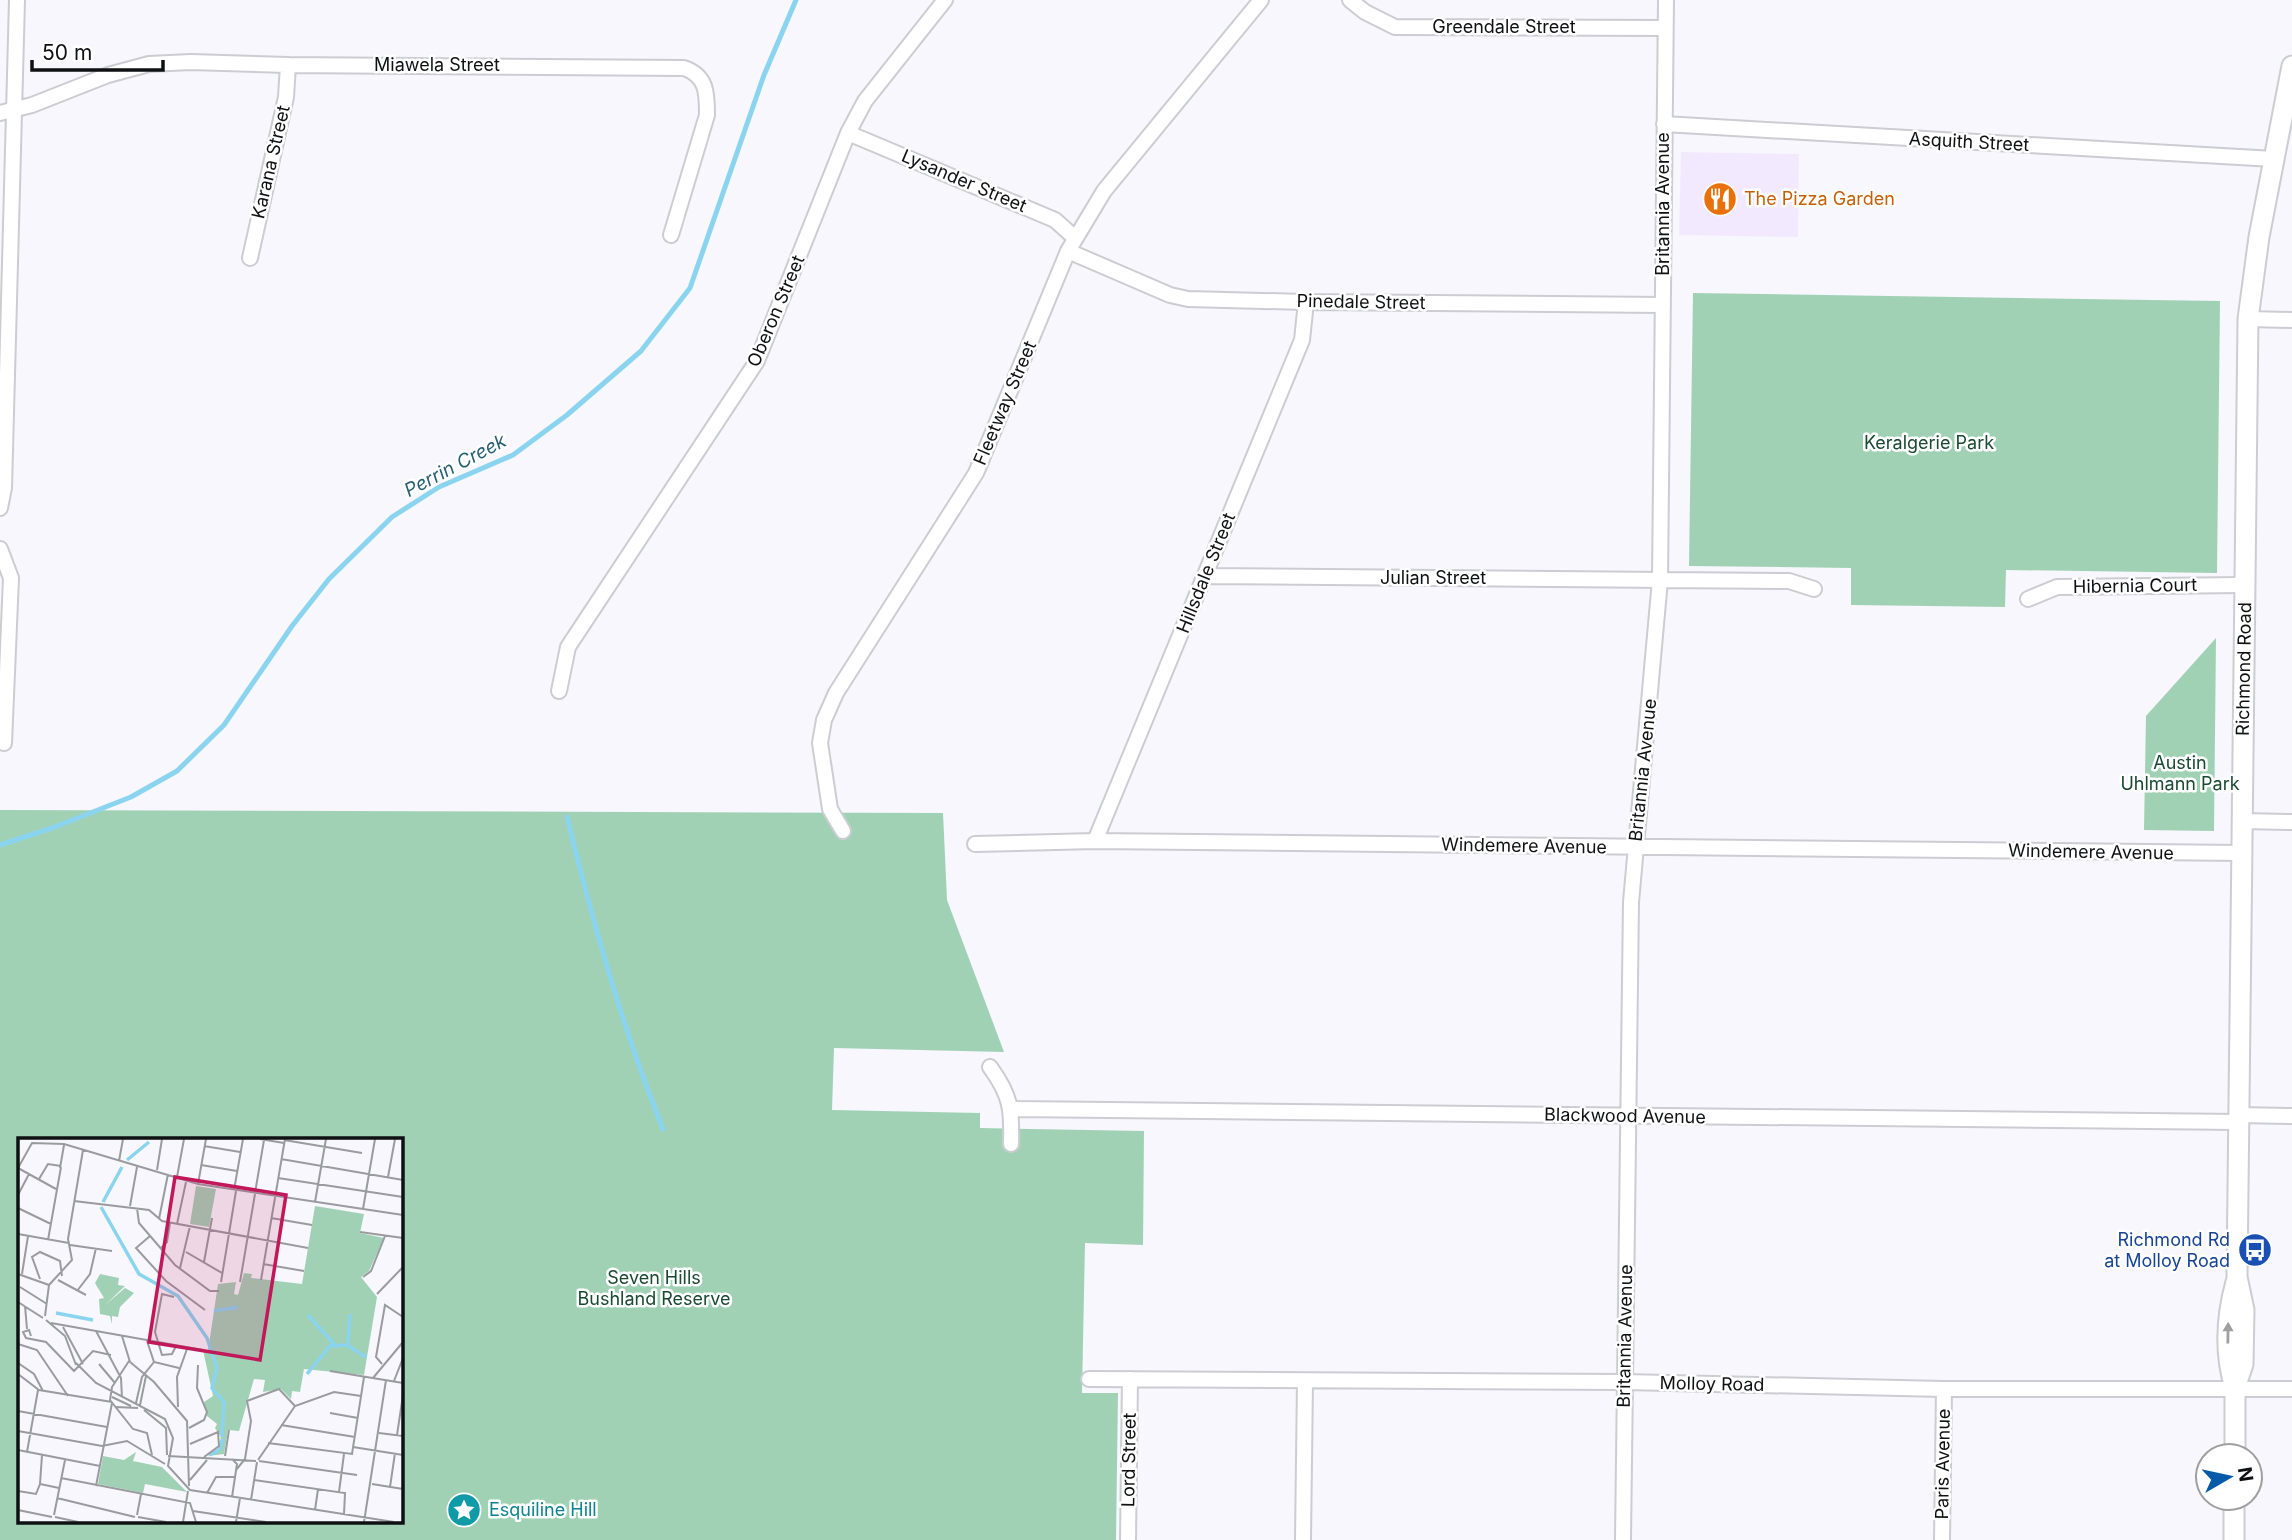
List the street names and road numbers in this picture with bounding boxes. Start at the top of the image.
street label: Greendale Street [1432,16,1576,37]
street label: Miawela Street [374,54,500,75]
street label: Karana Street [247,103,294,221]
street label: Asquith Street [1908,128,2030,155]
street label: Britannia Avenue [1652,132,1673,276]
street label: Lysander Street [899,145,1030,216]
street label: Oberon Street [743,252,809,370]
street label: Pinedale Street [1296,290,1426,313]
street label: Fleetway Street [969,338,1040,468]
street label: Hillsdale Street [1172,510,1239,636]
street label: Julian Street [1380,567,1486,588]
street label: Hibernia Court [2073,574,2197,597]
street label: Richmond Road [2232,602,2255,736]
street label: Britannia Avenue [1625,698,1660,842]
street label: Windemere Avenue [1441,834,1607,857]
street label: Windemere Avenue [2008,840,2174,863]
street label: Blackwood Avenue [1544,1104,1706,1127]
street label: Britannia Avenue [1613,1264,1636,1408]
street label: Molloy Road [1659,1372,1765,1395]
street label: Paris Avenue [1931,1408,1954,1520]
street label: Lord Street [1117,1413,1140,1507]

